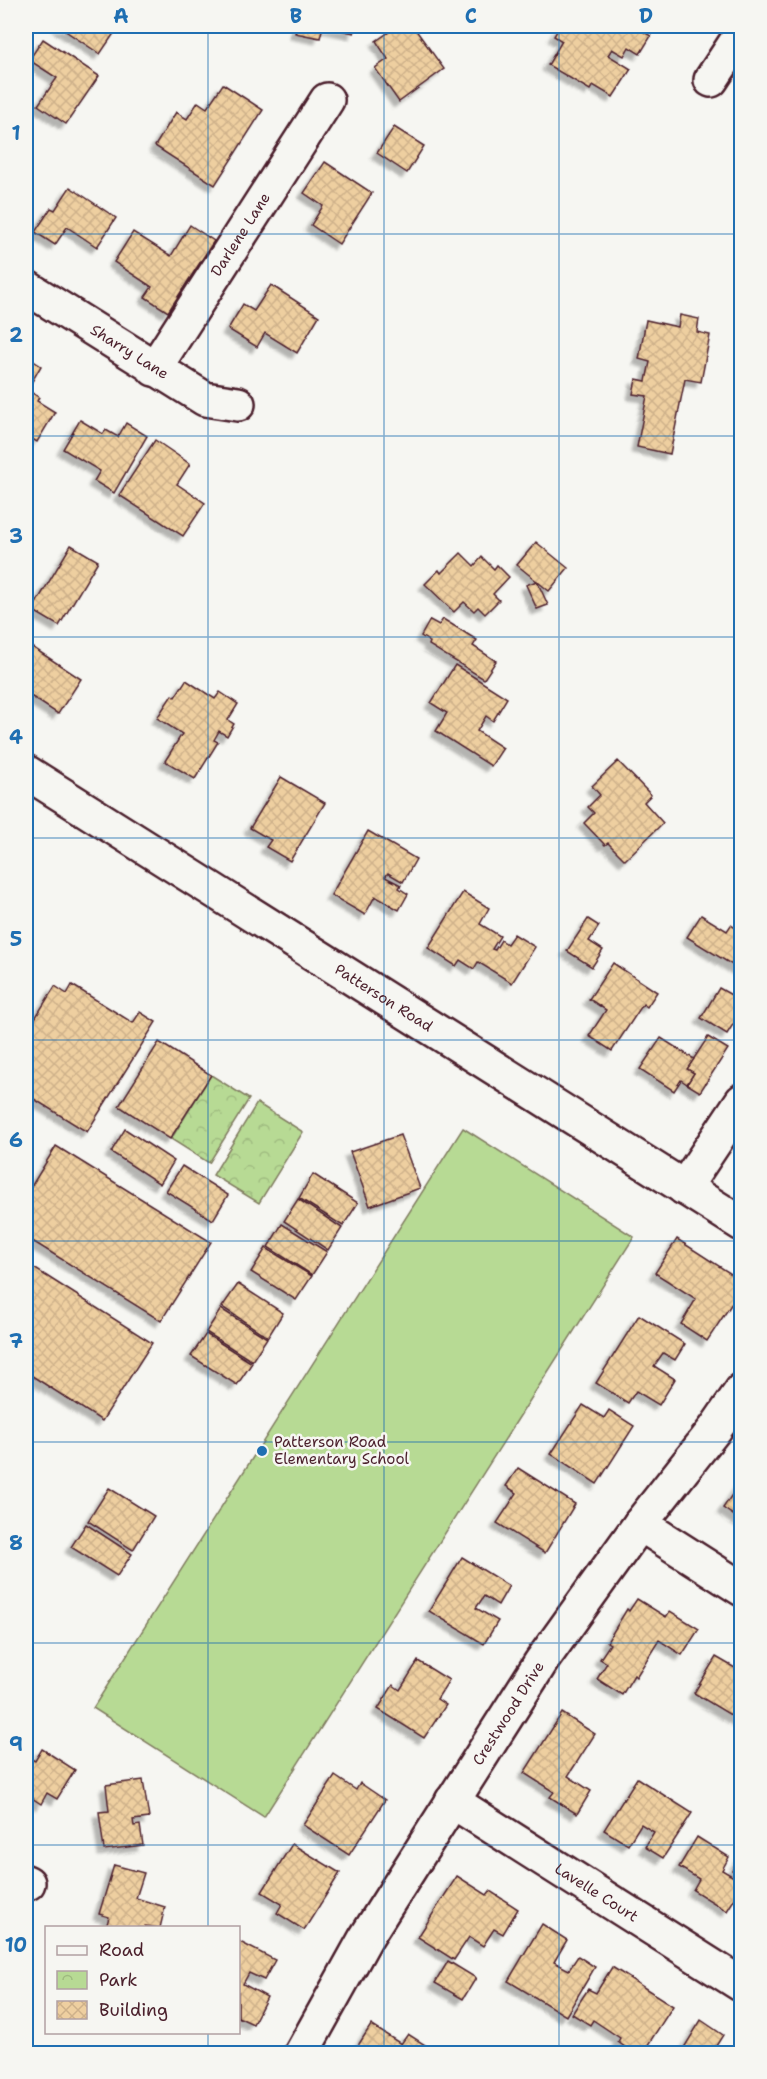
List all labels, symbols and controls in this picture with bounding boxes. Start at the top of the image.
text: A [113,3,129,29]
text: B [290,3,302,29]
text: C [465,3,477,29]
text: D [639,3,653,29]
text: 1 [11,120,21,146]
street label: Darlene Lane [206,189,275,280]
street label: Sharry Lane [87,320,172,384]
text: 2 [9,322,23,348]
text: 3 [9,523,23,549]
text: 4 [9,724,23,750]
text: 5 [10,926,22,952]
street label: Patterson Road [331,959,437,1037]
text: 6 [9,1127,23,1153]
text: 7 [9,1328,23,1354]
place label: Patterson Road Elementary School [274,1432,410,1469]
marker: Patterson Road Elementary School [255,1444,269,1458]
text: 8 [9,1530,23,1556]
street label: Crestwood Drive [468,1658,549,1769]
text: 9 [9,1731,23,1757]
street label: Lavelle Court [551,1859,642,1927]
legend [45,1926,240,2034]
text: 10 [5,1932,27,1958]
text: Road [99,1938,144,1962]
text: Park [99,1968,138,1992]
text: Building [99,1998,168,2022]

